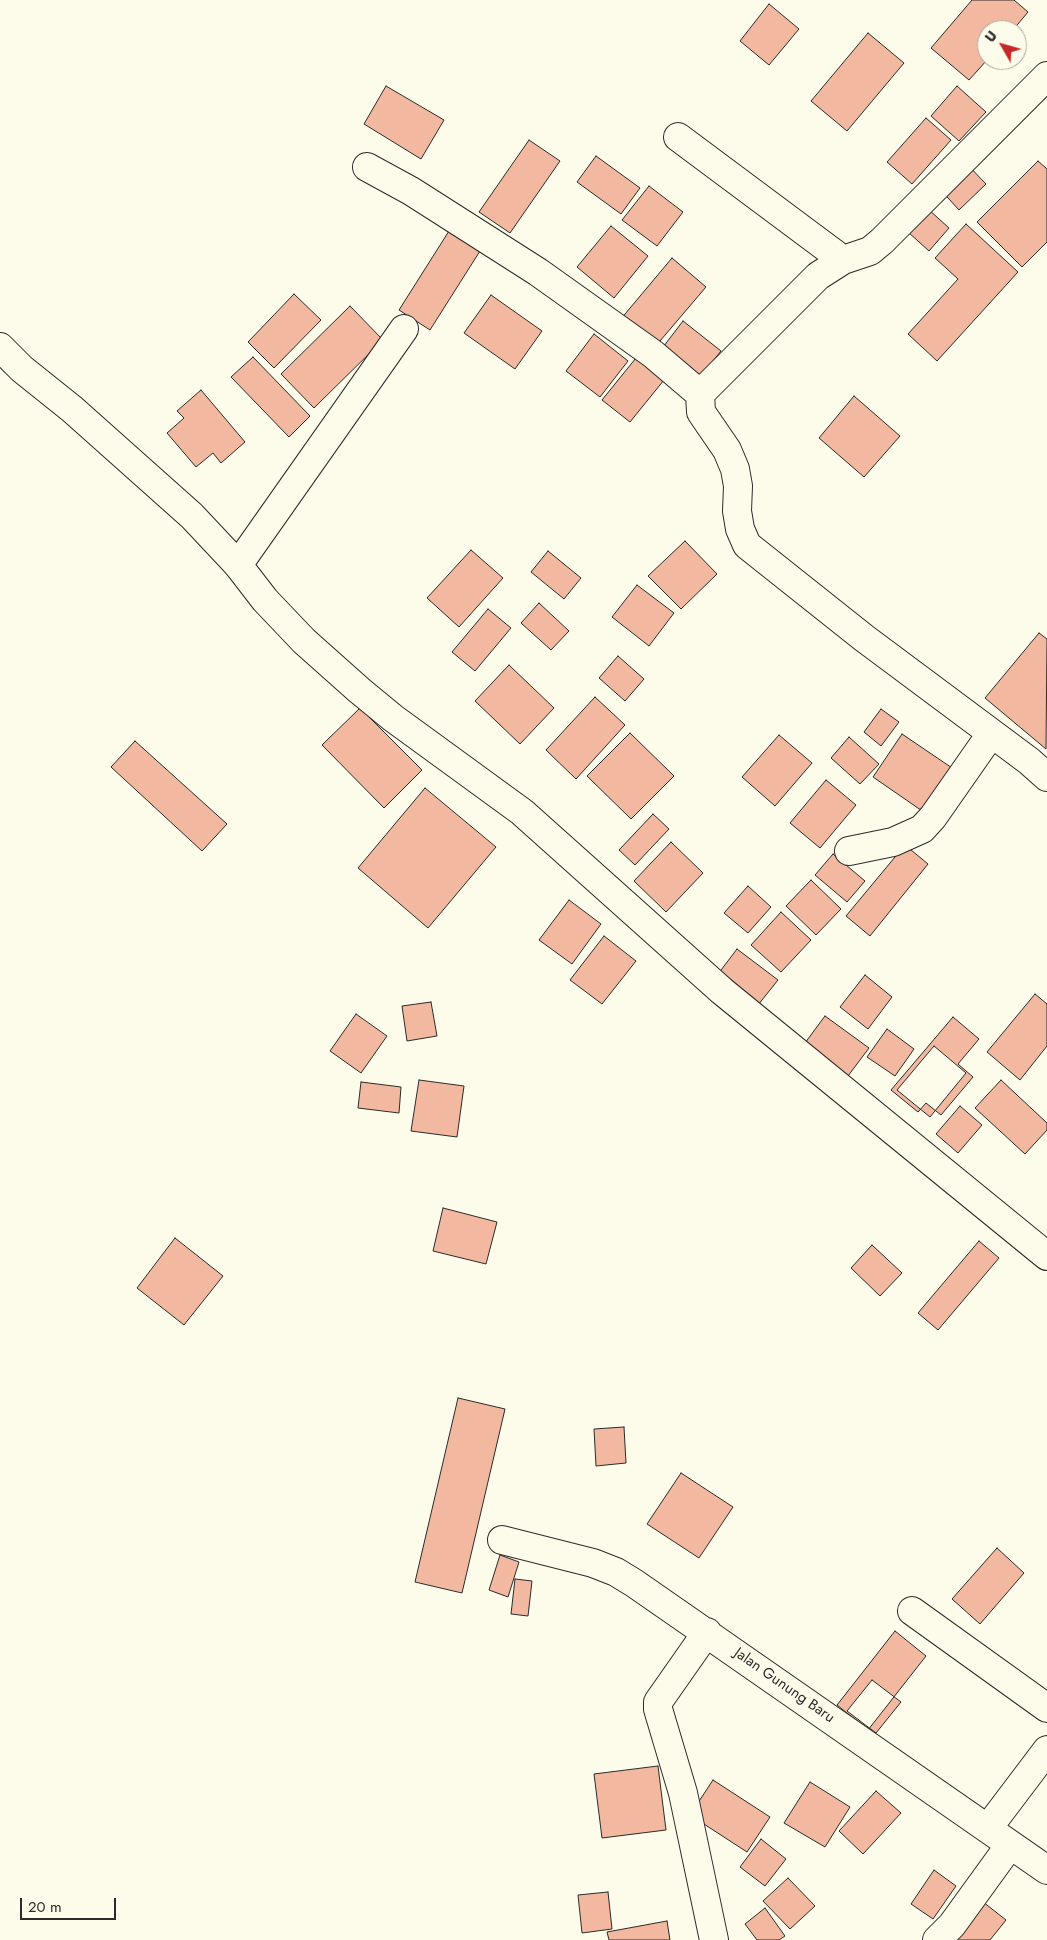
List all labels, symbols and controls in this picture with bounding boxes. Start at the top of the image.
north arrow [977,20,1027,70]
text: U [980,26,1002,46]
street label: Jalan Gunung Baru [730,1645,838,1727]
scale bar [22,1888,119,1920]
text: 20 m [28,1896,62,1918]

